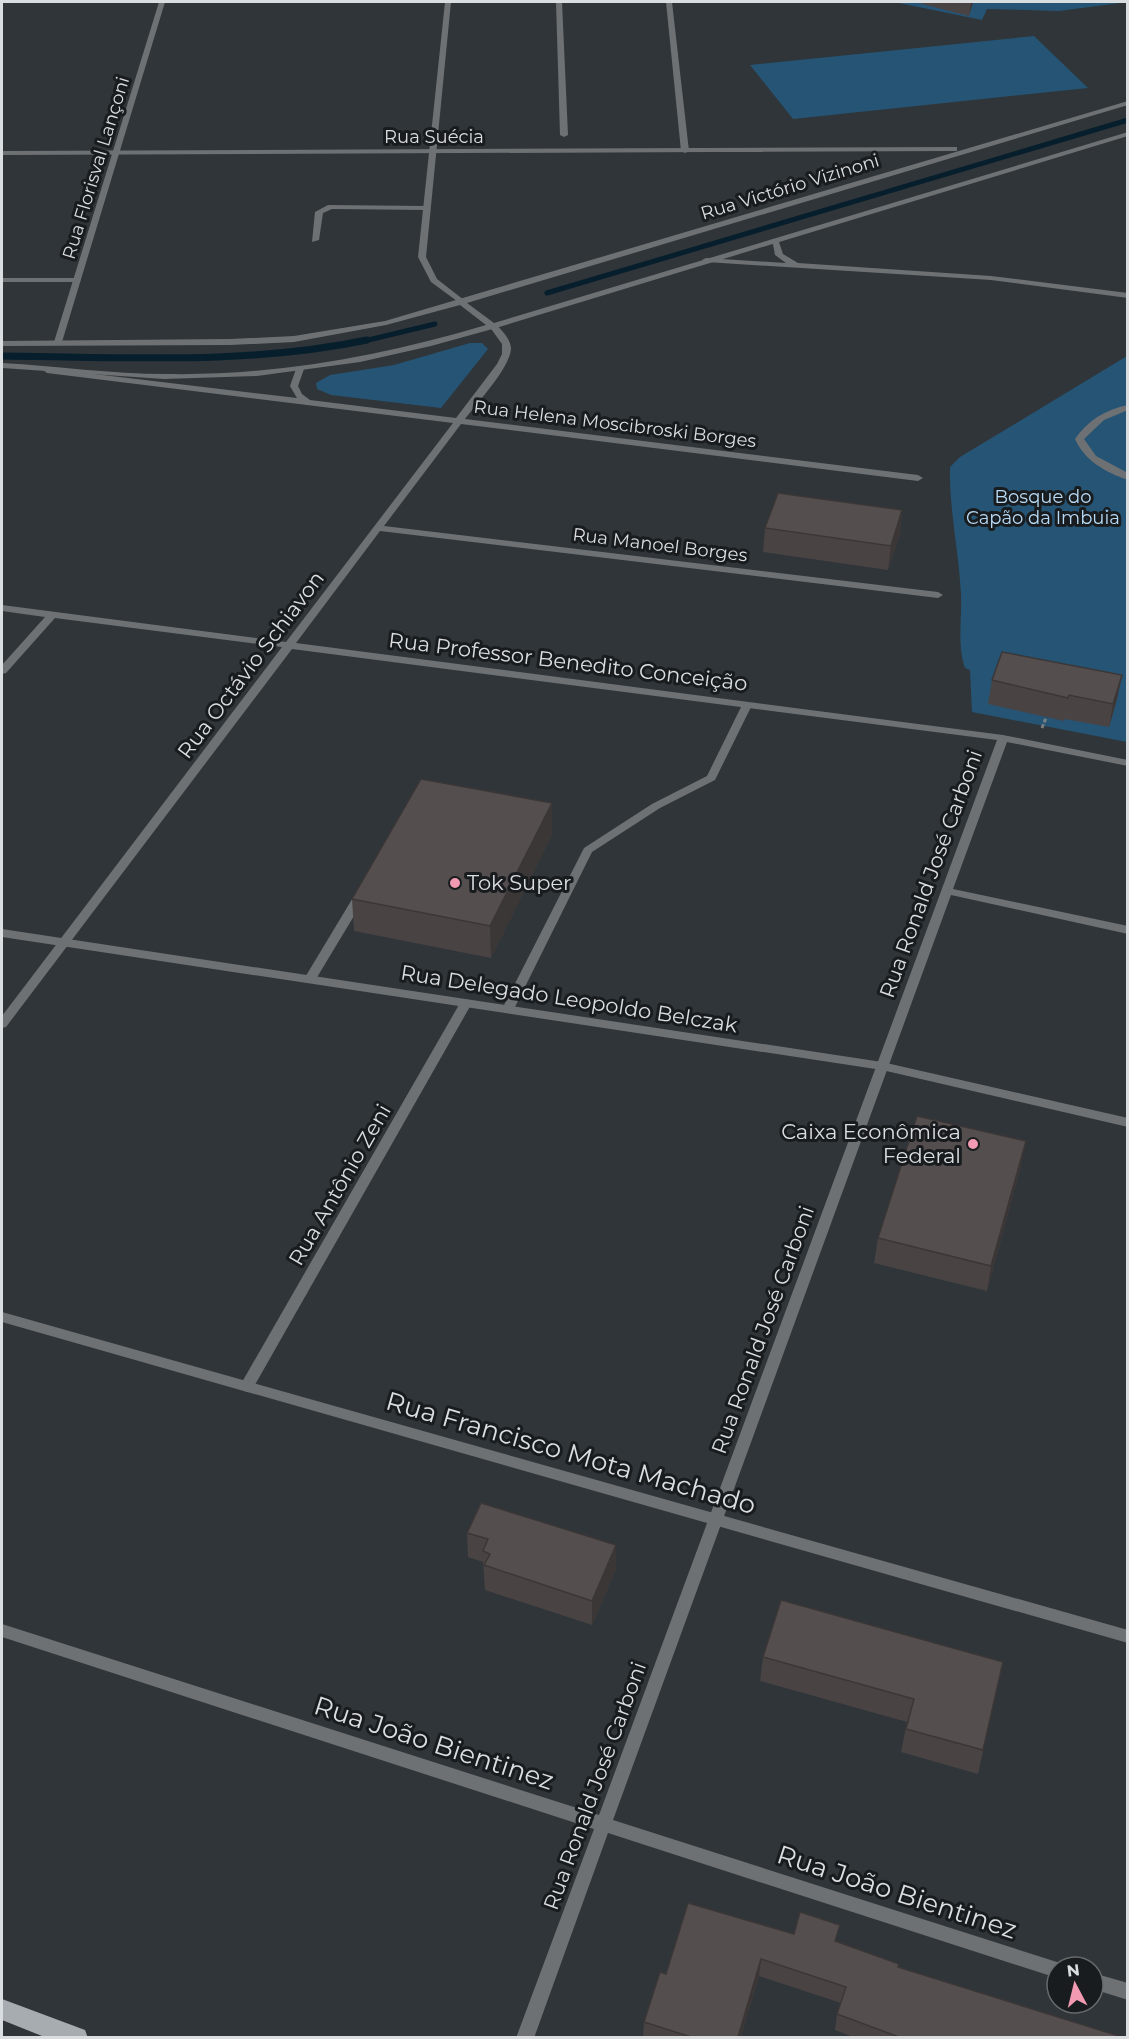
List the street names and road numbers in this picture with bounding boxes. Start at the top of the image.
street label: Rua Florisval Lançoni [58,74,134,262]
street label: Rua Suécia [384,126,484,148]
street label: Rua Victório Vizinoni [698,149,882,225]
street label: Rua Helena Moscibroski Borges [472,396,758,452]
street label: Rua Manoel Borges [571,523,749,567]
street label: Rua Octávio Schiavon [172,566,329,763]
street label: Rua Professor Benedito Conceição [387,627,749,696]
street label: Rua Ronald José Carboni [874,746,987,1001]
street label: Rua Delegado Leopoldo Belczak [399,960,740,1038]
street label: Rua Antônio Zeni [283,1100,396,1270]
street label: Rua Ronald José Carboni [706,1202,819,1457]
street label: Rua Francisco Mota Machado [382,1385,760,1521]
street label: Rua Ronald José Carboni [538,1658,651,1913]
street label: Rua João Bientinez [310,1689,558,1797]
street label: Rua João Bientinez [773,1838,1021,1946]

